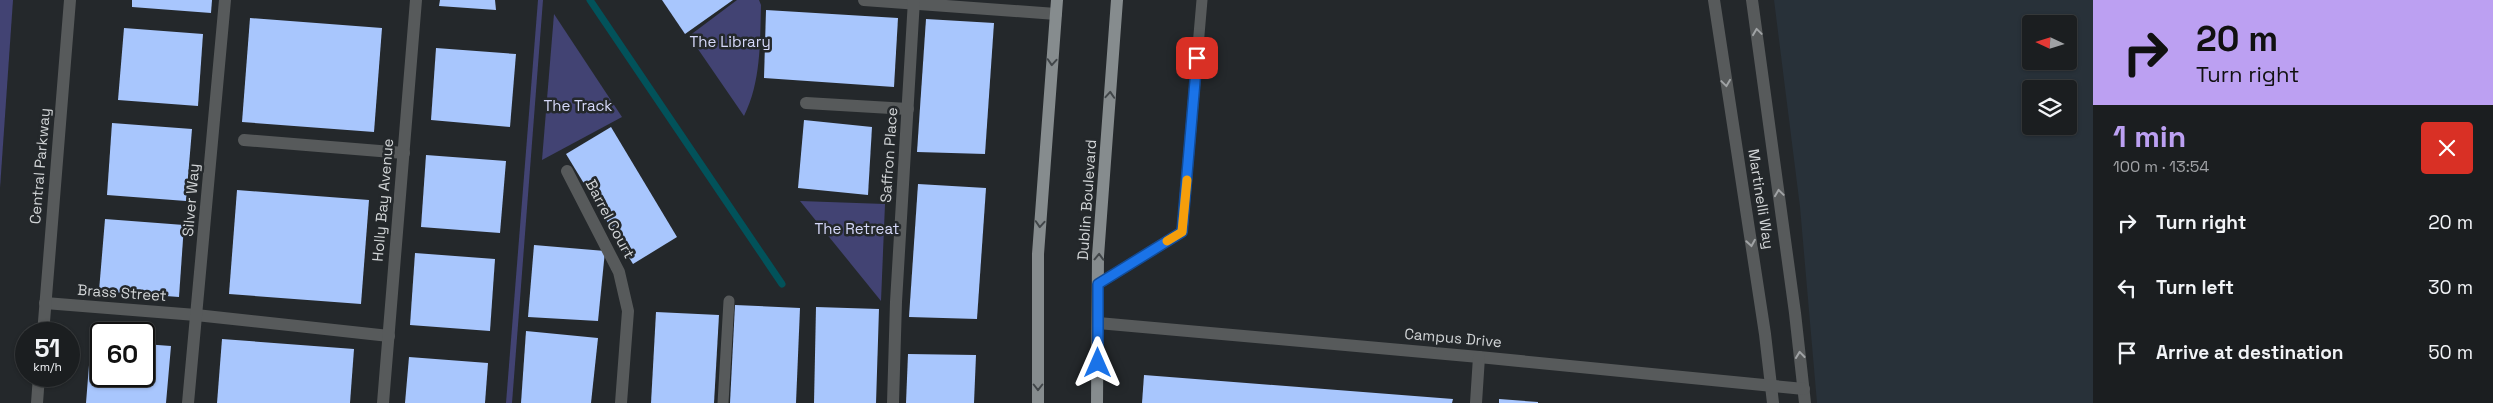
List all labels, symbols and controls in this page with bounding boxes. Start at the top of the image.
north arrow [2022,15,2078,70]
map controls [2022,15,2077,135]
text: 20 m [2196,17,2278,61]
icon: right [2113,20,2178,85]
one-way arrow [1752,28,1763,36]
park label: The Library [689,32,771,51]
pin [1176,37,1218,79]
icon: arrive [1183,44,1211,72]
one-way arrow [1047,58,1058,66]
text: Turn right [2196,60,2299,88]
one-way arrow [1720,79,1731,87]
button: layers [2022,80,2077,135]
one-way arrow [1105,91,1116,99]
park label: The Track [544,96,612,115]
street label: Central Parkway [25,107,54,225]
street label: Saffron Place [876,107,901,203]
text: 1 min [2113,117,2186,156]
button: close [2421,122,2473,174]
street label: Holly Bay Avenue [368,137,397,262]
street label: Dublin Boulevard [1073,139,1100,261]
street label: Martinelli Way [1744,147,1779,250]
text: 100 m · 13:54 [2113,156,2209,177]
street label: Silver Way [178,163,203,237]
street label: Barrel Court [582,176,639,262]
one-way arrow [1774,189,1785,197]
icon: right [2113,209,2141,237]
text: Turn right [2156,210,2246,235]
text: 20 m [2428,210,2473,235]
park label: The Retreat [814,219,900,238]
one-way arrow [1035,221,1046,229]
one-way arrow [1746,239,1756,248]
one-way arrow [1093,253,1104,261]
icon: left [2113,274,2141,302]
text: Turn left [2156,275,2234,300]
text: 30 m [2428,275,2473,300]
street label: Brass Street [77,280,167,305]
speed limit sign: 60 [90,322,155,387]
street label: Campus Drive [1404,324,1503,351]
text: 51 [35,332,60,364]
position arrow [1071,336,1123,388]
icon: arrive [2113,339,2141,367]
text: Arrive at destination [2156,340,2344,365]
text: 50 m [2428,340,2473,365]
one-way arrow [1795,350,1806,358]
text: km/h [33,359,62,375]
one-way arrow [1033,383,1043,391]

